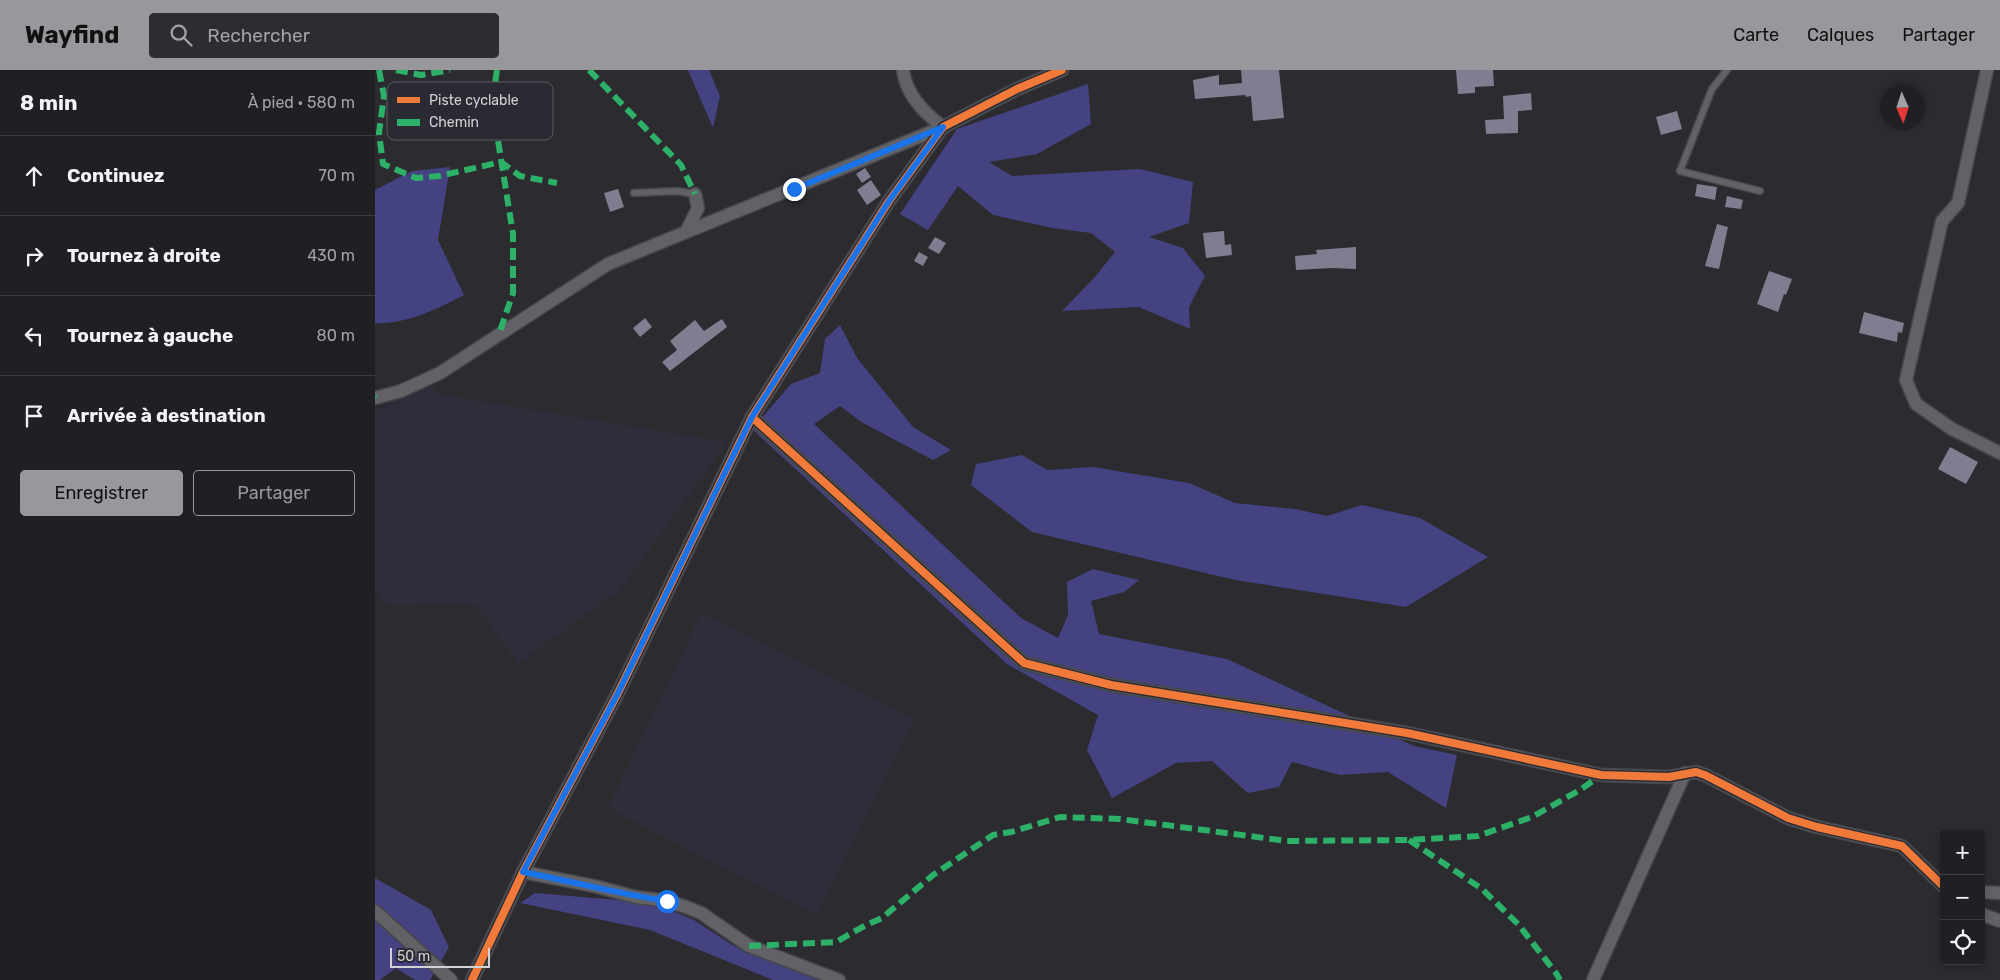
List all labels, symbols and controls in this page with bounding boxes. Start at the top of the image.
search box [149,13,499,58]
text: Wayfind [25,21,119,49]
icon: search [167,21,195,49]
text: Rechercher [207,24,310,47]
text: Carte [1733,24,1779,46]
text: Calques [1807,24,1874,46]
text: Partager [1902,24,1975,46]
legend [387,82,553,140]
north arrow [1880,85,1925,130]
text: 8 min [20,90,77,115]
text: Piste cyclable [429,92,519,109]
text: À pied · 580 m [248,93,355,112]
text: Chemin [429,114,479,131]
icon: ahead [20,162,48,190]
text: Continuez [67,164,165,187]
text: 70 m [318,166,355,185]
route end [783,178,806,201]
icon: right [20,242,48,270]
text: Tournez à droite [67,244,221,267]
text: 430 m [307,246,355,265]
icon: left [20,322,48,350]
text: Tournez à gauche [67,324,233,347]
text: 80 m [317,326,355,345]
icon: arrive [20,402,48,430]
text: Arrivée à destination [67,404,266,427]
button: Enregistrer [20,470,183,516]
button: Partager [193,470,355,516]
map controls [1940,830,1985,965]
button: + [1940,830,1985,875]
button: − [1940,875,1985,920]
route start [656,890,679,913]
button: locate [1940,920,1985,965]
scale bar [390,945,490,968]
text: 50 m [397,948,430,965]

